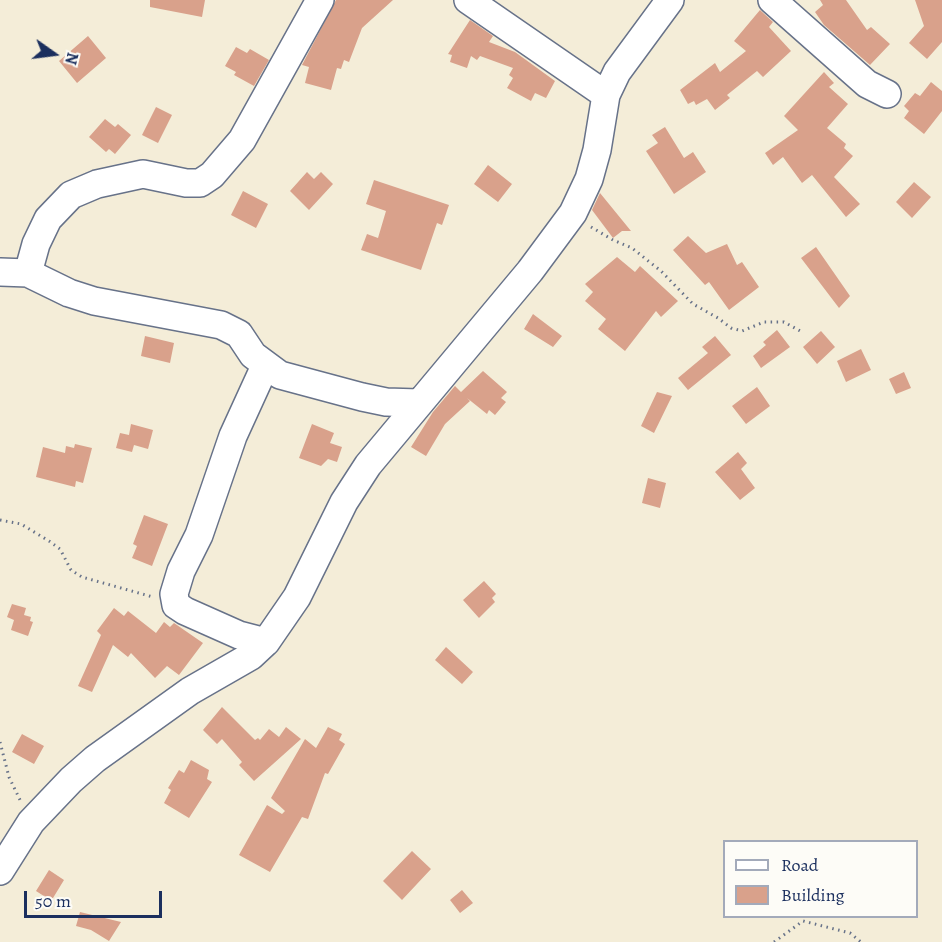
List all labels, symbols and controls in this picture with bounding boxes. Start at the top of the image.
north arrow [24,24,84,84]
text: N [59,50,84,67]
legend [723,840,918,918]
text: Road [781,853,818,877]
scale bar [27,879,165,917]
text: Building [781,883,845,907]
text: 50 m [35,889,71,913]

